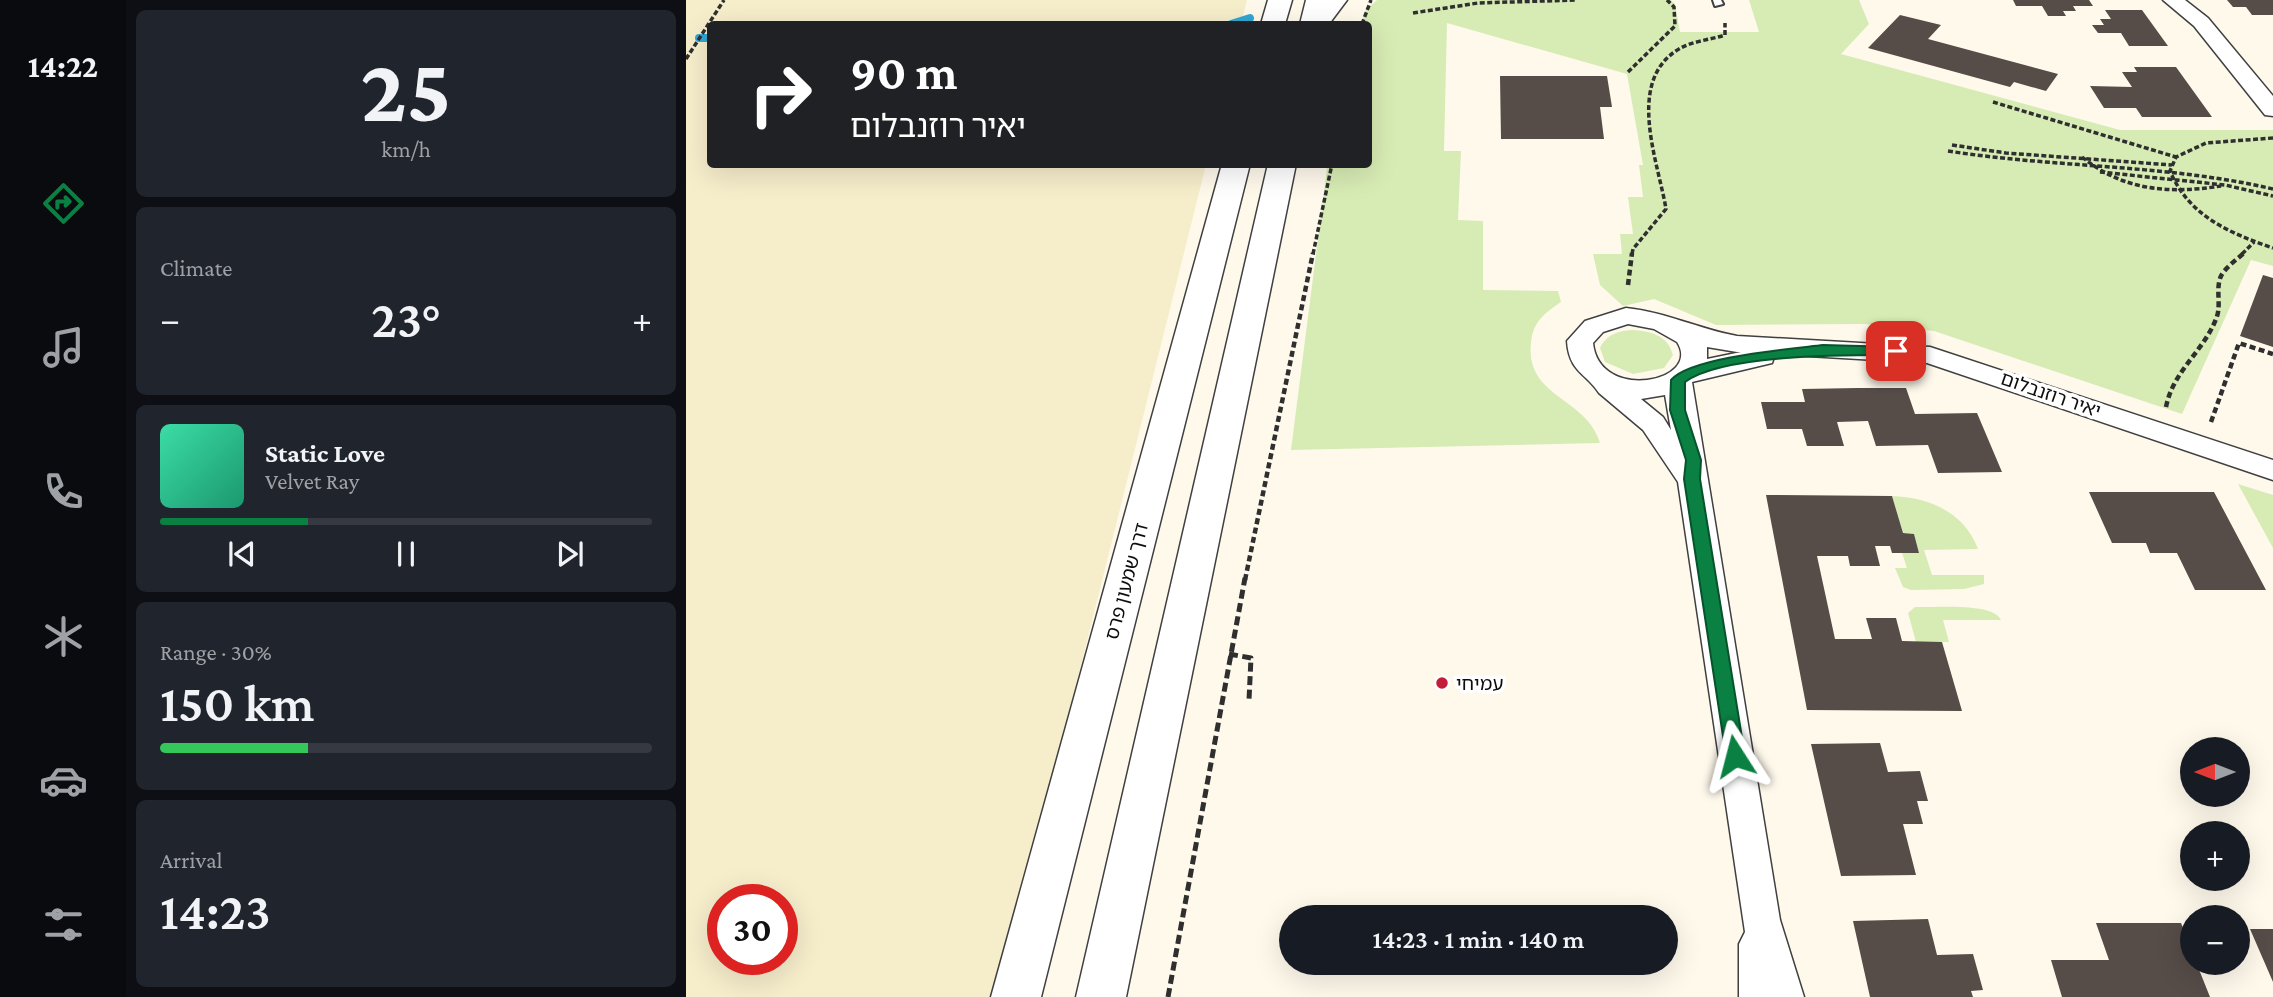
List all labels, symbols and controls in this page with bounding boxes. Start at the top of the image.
text: 25 [361,39,452,141]
text: 90 m [850,45,957,100]
text: 14:22 [28,48,98,84]
icon: right [735,49,826,140]
text: יאיר רוזנבלום [850,108,1026,144]
text: km/h [381,136,431,162]
icon: directions [39,179,88,228]
text: Climate [160,255,232,281]
text: 23° [371,290,441,348]
text: − [160,298,180,340]
text: + [632,298,652,340]
pin [1866,321,1926,381]
icon: music [39,323,88,372]
icon: arrive [1877,332,1915,370]
street label: יאיר רוזנבלום [1998,368,2104,421]
text: Static Love [265,439,385,468]
icon: phone [39,467,88,516]
text: Velvet Ray [265,468,359,494]
street label: דרך שמעון פרס [1101,521,1152,642]
icon: previous [223,535,261,573]
icon: pause [387,535,425,573]
icon: next [551,535,589,573]
icon: climate [39,612,88,661]
text: Range · 30% [160,639,272,665]
place label: עמיחי [1456,673,1503,694]
text: 150 km [160,674,315,732]
marker: עמיחי [1434,675,1450,691]
position arrow [1698,719,1772,793]
north arrow [2180,737,2250,807]
map controls [2180,737,2250,975]
icon: car [39,756,88,805]
button: + [2180,821,2250,891]
text: Arrival [160,847,223,873]
text: 14:23 [160,882,270,940]
speed limit sign: 30 [707,884,798,975]
icon: filters [39,900,88,949]
button: − [2180,905,2250,975]
text: 14:23 · 1 min · 140 m [1373,925,1584,954]

